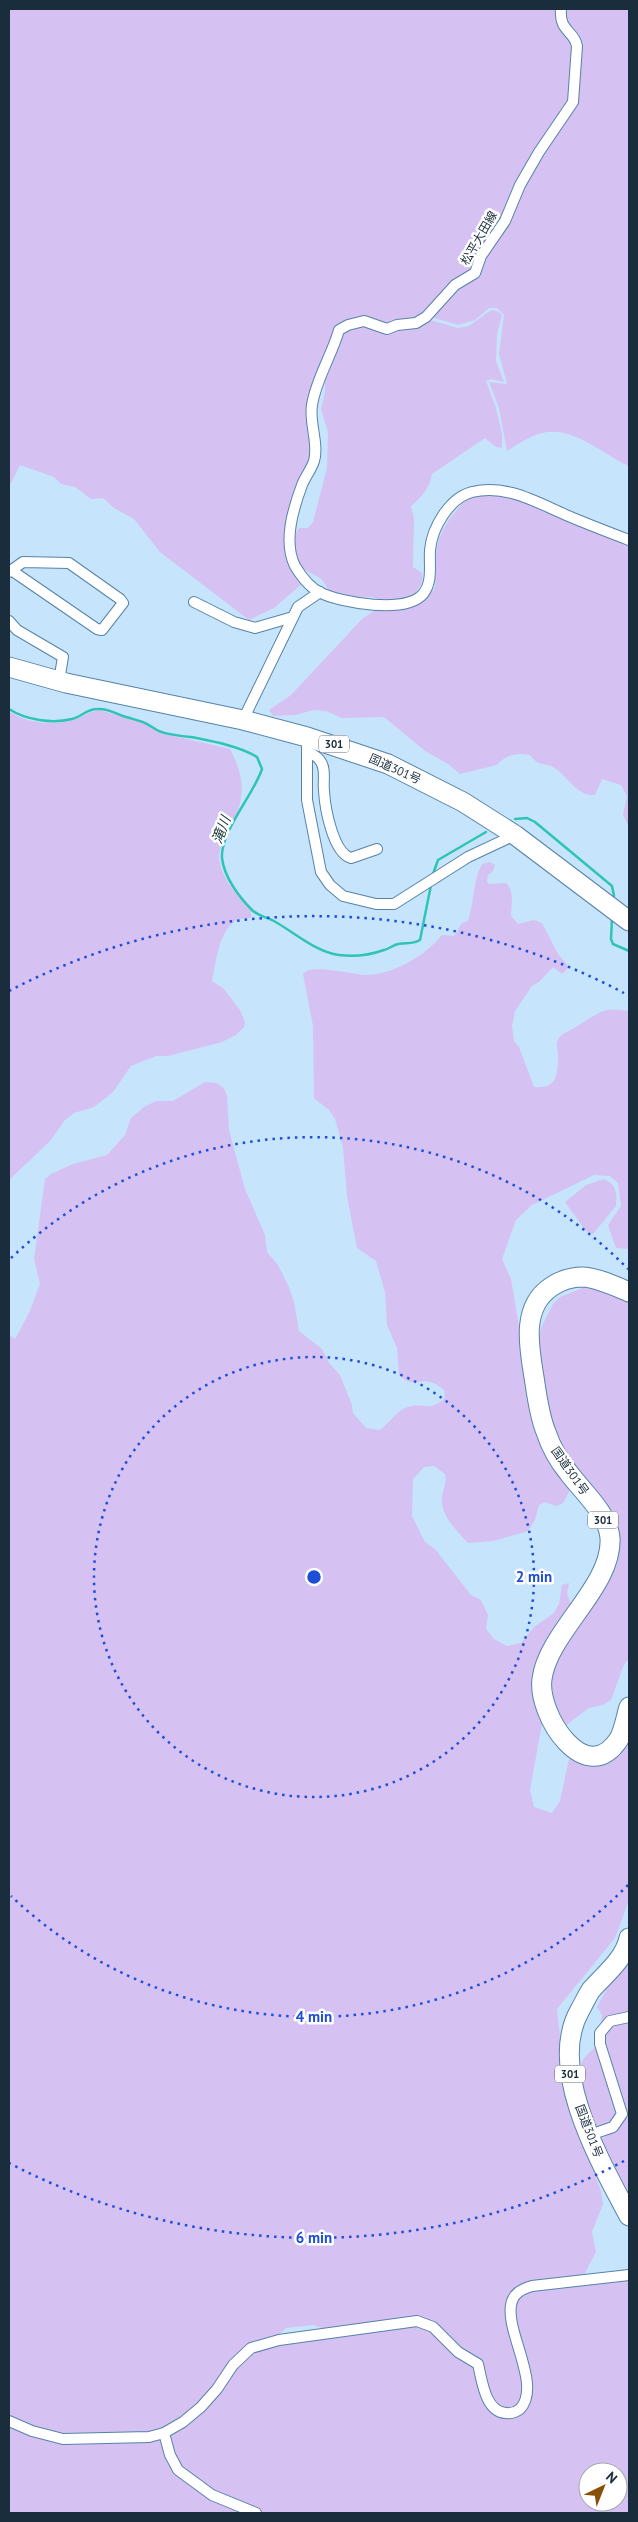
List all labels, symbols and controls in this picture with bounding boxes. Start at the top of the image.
street label: 松平大田線 [457,208,500,267]
road number: 301 [319,736,349,752]
street label: 国道301号 [367,750,424,787]
water label: 滝川 [208,812,235,846]
street label: 国道301号 [548,1444,593,1498]
road number: 301 [588,1512,618,1528]
text: 2 min [516,1567,552,1586]
centre of rings [305,1568,323,1586]
text: 4 min [296,2007,332,2026]
road number: 301 [555,2066,585,2082]
street label: 国道301号 [572,2102,606,2159]
text: 6 min [296,2228,332,2247]
north arrow [578,2462,628,2512]
text: N [602,2468,621,2487]

